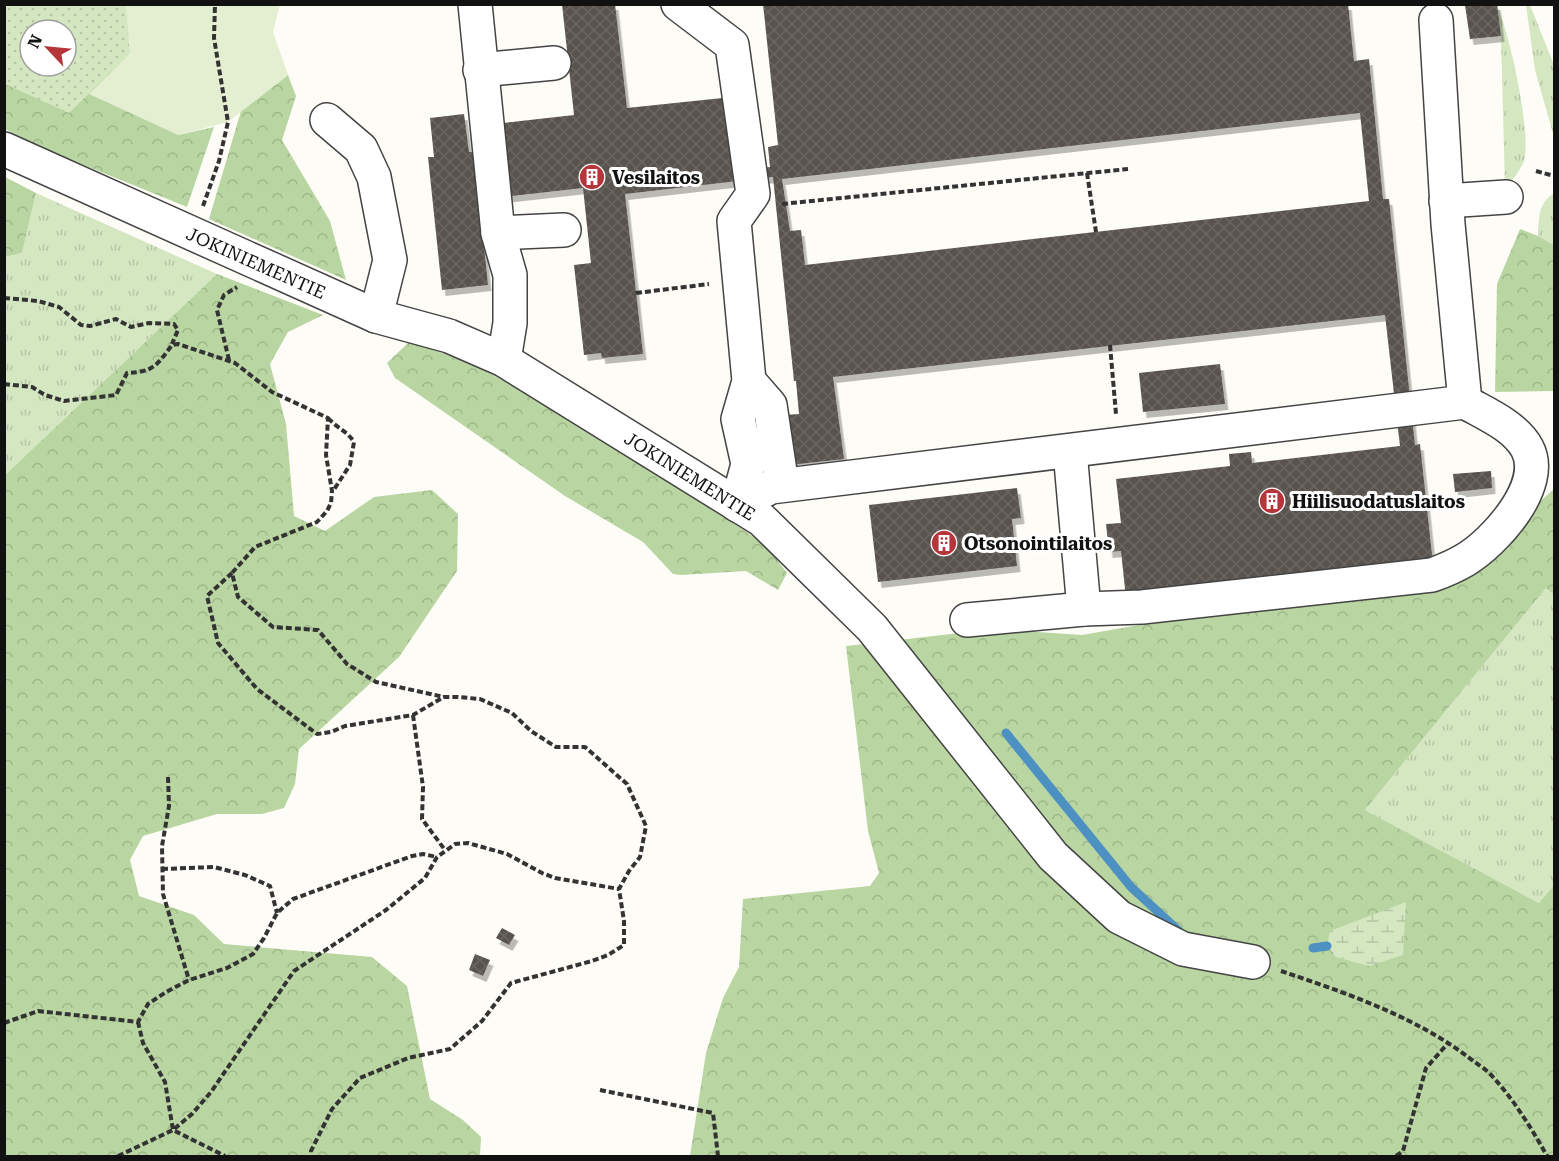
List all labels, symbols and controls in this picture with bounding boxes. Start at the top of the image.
north arrow [18,18,78,78]
text: N [24,32,46,51]
building icon: Vesilaitos [577,162,607,192]
place label: Vesilaitos [612,167,700,188]
street label: JOKINIEMENTIE [183,223,329,303]
street label: JOKINIEMENTIE [621,427,759,525]
building icon: Hiilisuodatuslaitos [1257,486,1287,516]
place label: Hiilisuodatuslaitos [1292,491,1465,512]
building icon: Otsonointilaitos [929,528,959,558]
place label: Otsonointilaitos [964,533,1112,554]

